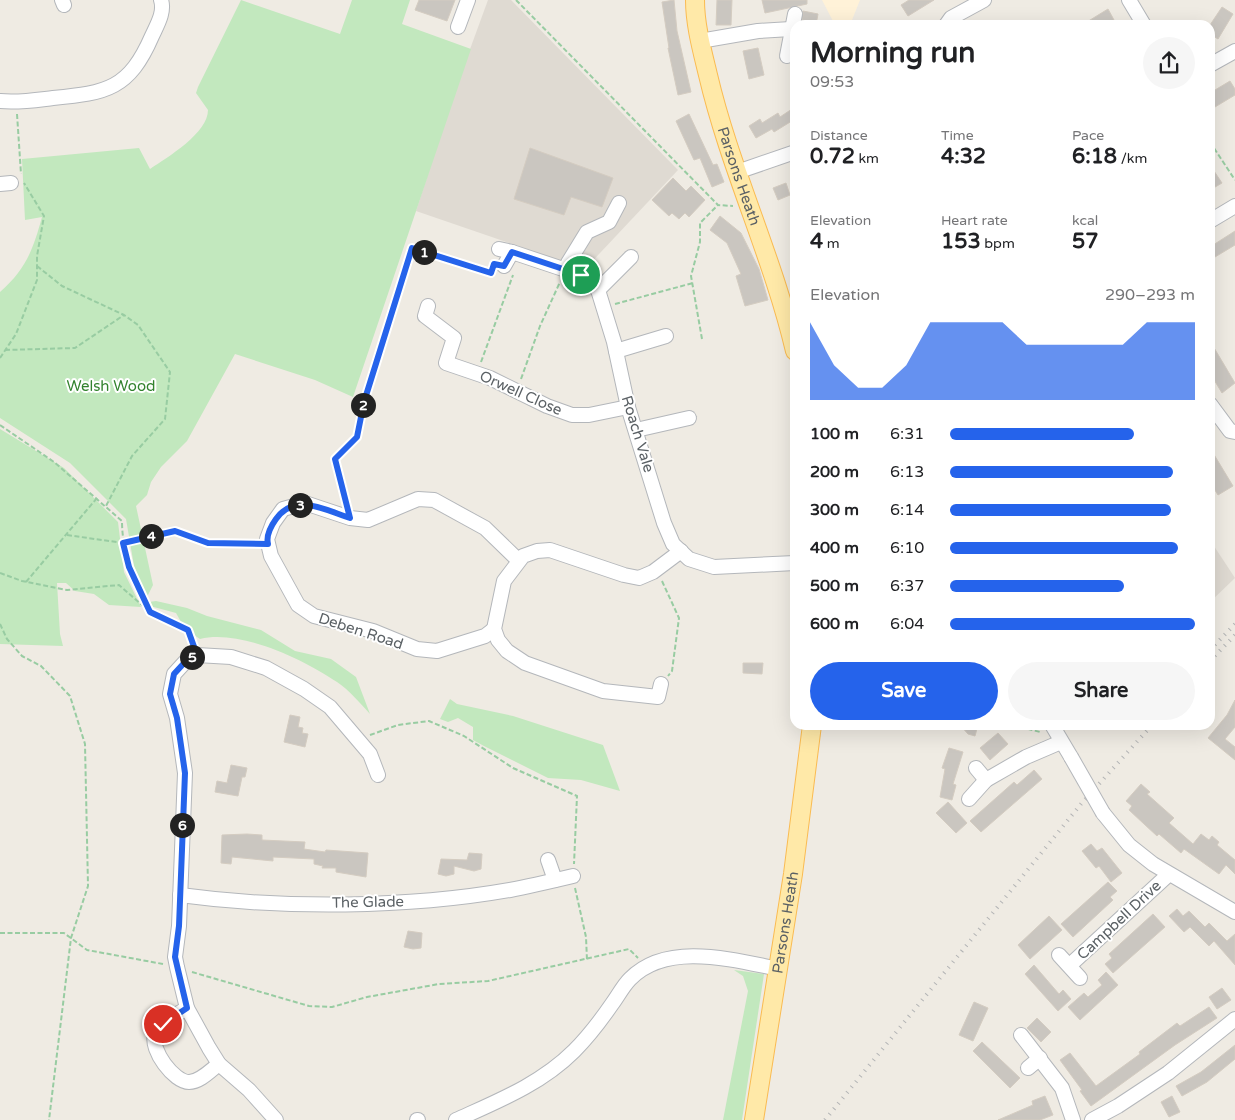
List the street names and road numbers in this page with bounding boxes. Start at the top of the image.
street label: Parsons Heath [714,124,764,228]
street label: Orwell Close [477,367,565,419]
street label: Roach Vale [618,393,658,475]
street label: Deben Road [316,609,406,653]
street label: Parsons Heath [768,870,802,975]
street label: Campbell Drive [1073,876,1165,964]
street label: The Glade [332,892,404,912]

